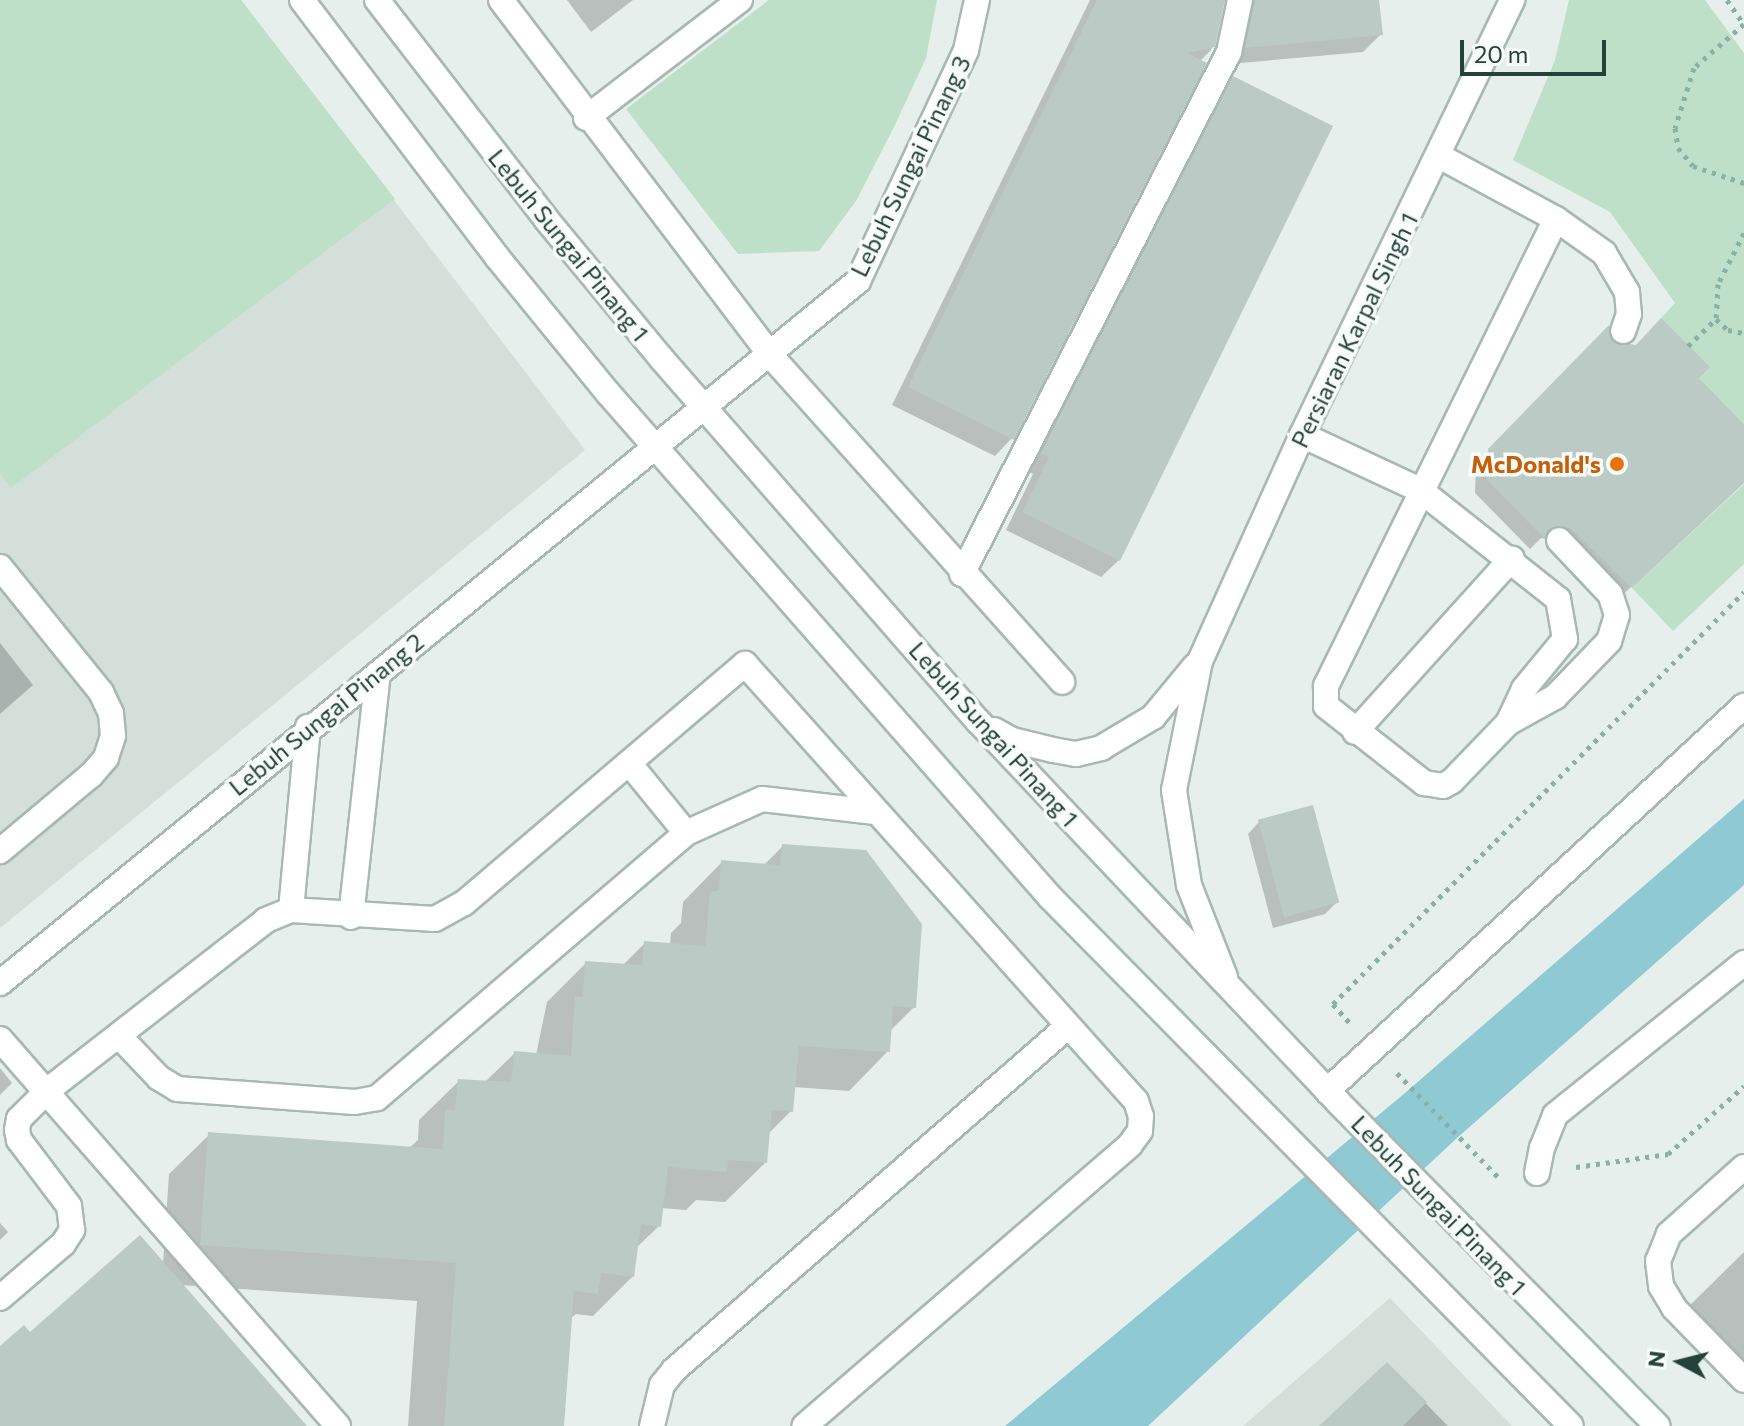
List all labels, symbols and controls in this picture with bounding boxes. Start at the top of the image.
scale bar [1464,24,1610,74]
text: 20 m [1474,39,1528,68]
street label: Lebuh Sungai Pinang 3 [844,51,976,281]
street label: Lebuh Sungai Pinang 1 [483,143,655,347]
street label: Persiaran Karpal Singh 1 [1285,208,1423,452]
place label: McDonald's [1471,450,1601,478]
marker: McDonald's [1608,455,1626,473]
street label: Lebuh Sungai Pinang 2 [223,627,429,801]
street label: Lebuh Sungai Pinang 1 [903,636,1085,832]
street label: Lebuh Sungai Pinang 1 [1346,1109,1532,1301]
north arrow [1640,1322,1720,1402]
text: N [1641,1349,1670,1369]

